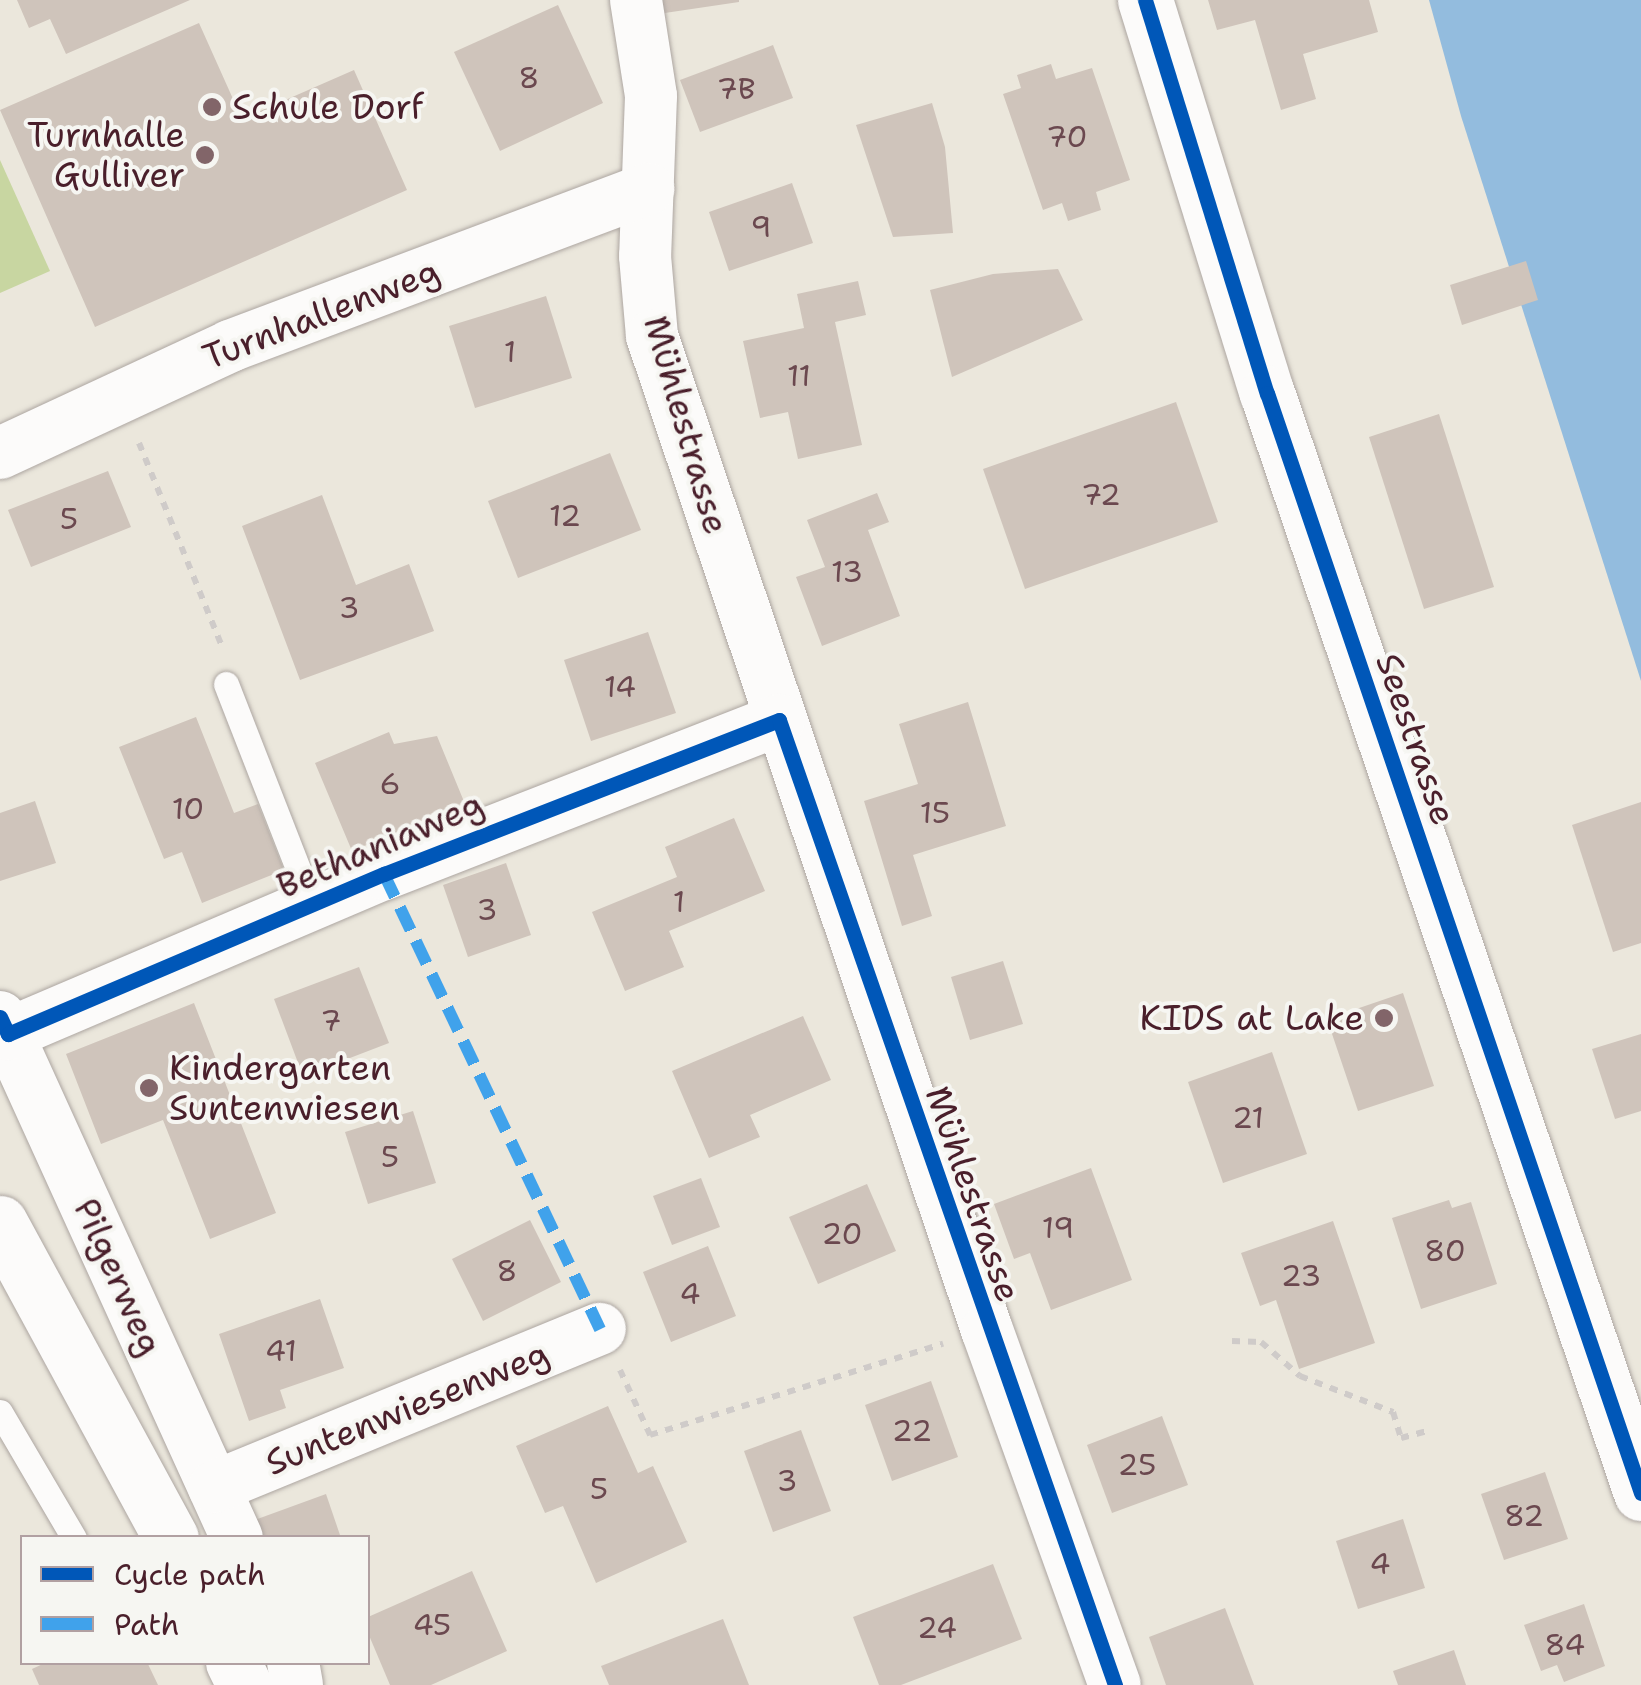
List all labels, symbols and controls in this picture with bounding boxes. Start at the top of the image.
house number: 8 [519,60,539,96]
house number: 7B [717,71,755,107]
place label: Schule Dorf [232,86,424,128]
marker: Schule Dorf [201,96,223,118]
place label: Turnhalle Gulliver [27,114,185,196]
house number: 70 [1046,119,1088,155]
marker: Turnhalle Gulliver [194,144,216,166]
house number: 9 [751,209,771,245]
street label: Turnhallenweg [197,250,445,378]
street label: Mühlestrasse [635,311,737,539]
house number: 1 [504,334,516,370]
house number: 11 [787,358,811,394]
house number: 72 [1081,477,1121,513]
house number: 12 [549,498,581,534]
house number: 5 [60,501,78,537]
house number: 13 [831,554,863,590]
house number: 3 [339,590,359,626]
street label: Seestrasse [1367,648,1465,830]
house number: 14 [604,669,636,705]
house number: 6 [380,766,400,802]
street label: Bethaniaweg [271,783,489,907]
house number: 10 [172,791,204,827]
house number: 15 [920,795,950,831]
house number: 1 [673,884,685,920]
house number: 3 [477,892,497,928]
place label: KIDS at Lake [1140,997,1364,1039]
house number: 7 [321,1003,341,1039]
marker: KIDS at Lake [1373,1007,1395,1029]
place label: Kindergarten Suntenwiesen [169,1047,400,1129]
marker: Kindergarten Suntenwiesen [138,1077,160,1099]
street label: Mühlestrasse [916,1081,1030,1307]
house number: 21 [1232,1100,1264,1136]
house number: 5 [381,1139,399,1175]
street label: Pilgerweg [65,1192,171,1362]
house number: 19 [1042,1210,1074,1246]
house number: 20 [821,1216,863,1252]
house number: 80 [1424,1233,1466,1269]
house number: 8 [497,1253,517,1289]
house number: 23 [1281,1258,1321,1294]
house number: 4 [680,1276,700,1312]
street label: Suntenwiesenweg [259,1332,555,1484]
house number: 41 [265,1333,297,1369]
house number: 22 [892,1413,932,1449]
house number: 25 [1118,1447,1156,1483]
house number: 3 [777,1463,797,1499]
house number: 5 [590,1471,608,1507]
house number: 82 [1504,1498,1544,1534]
legend [20,1535,370,1665]
house number: 4 [1370,1546,1390,1582]
text: Cycle path [114,1554,266,1595]
text: Path [114,1604,180,1645]
house number: 45 [413,1607,451,1643]
house number: 24 [917,1610,957,1646]
house number: 84 [1545,1627,1585,1663]

